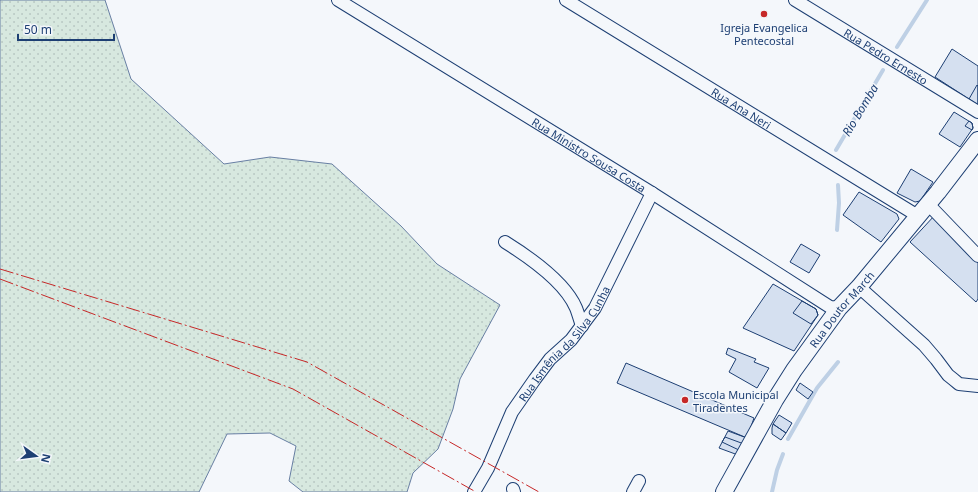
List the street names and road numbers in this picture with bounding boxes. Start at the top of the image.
street label: Rua Pedro Ernesto [841,24,931,87]
street label: Rua Ana Neri [709,84,774,132]
street label: Rua Ministro Sousa Costa [530,114,649,195]
street label: Rua Doutor March [805,268,877,350]
street label: Rua Ismênia da Silva Cunha [514,283,612,404]

